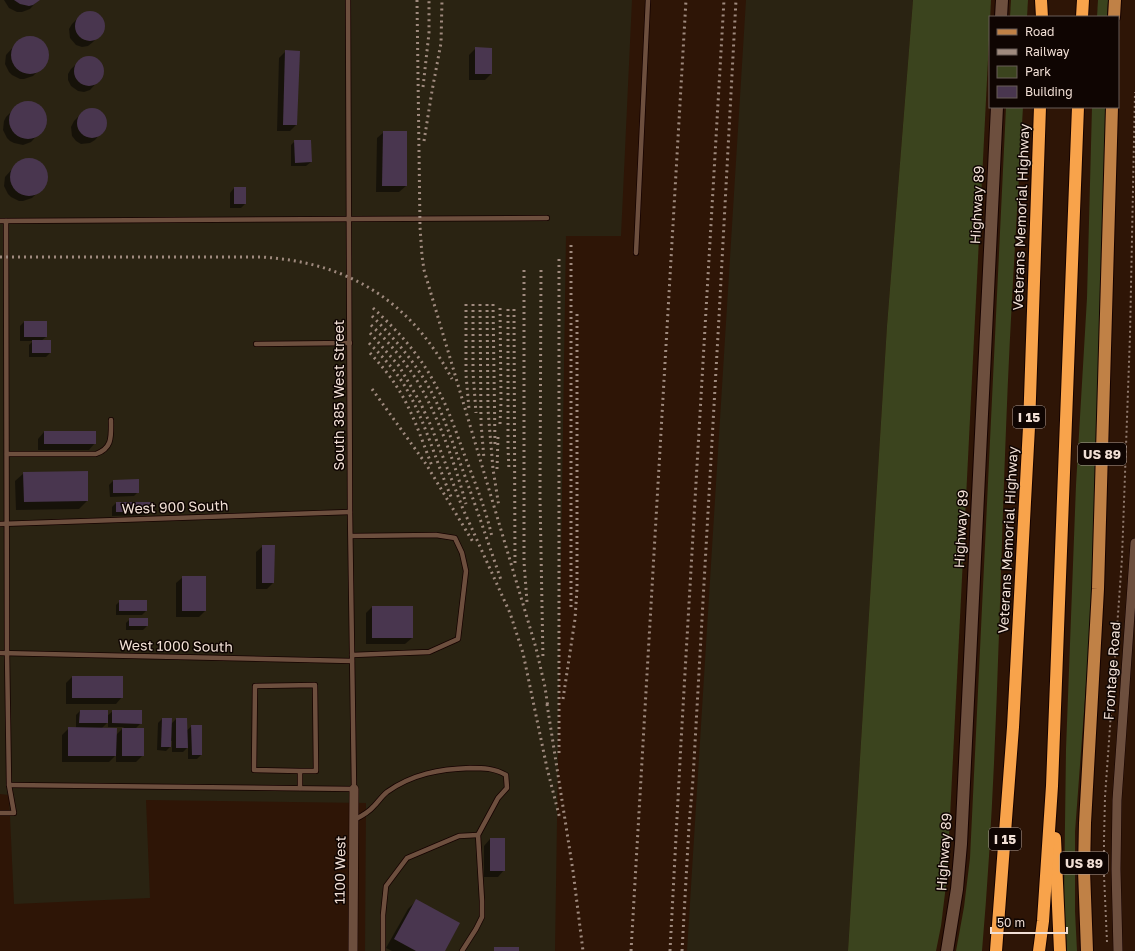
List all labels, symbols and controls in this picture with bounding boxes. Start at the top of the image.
legend [989,16,1119,108]
text: Road [1025,24,1054,39]
text: Railway [1025,44,1070,59]
text: Park [1025,64,1051,79]
text: Building [1025,84,1073,99]
street label: Veterans Memorial Highway [1009,123,1032,311]
street label: Highway 89 [966,165,987,245]
street label: South 385 West Street [330,320,347,470]
road number: I 15 [1013,406,1045,428]
road number: US 89 [1078,443,1126,465]
street label: Veterans Memorial Highway [994,446,1021,634]
street label: Highway 89 [950,489,971,569]
street label: West 900 South [121,496,229,517]
street label: Frontage Road [1100,621,1123,721]
street label: West 1000 South [119,636,233,655]
street label: Highway 89 [932,812,955,892]
road number: I 15 [989,828,1021,850]
street label: 1100 West [330,836,349,904]
road number: US 89 [1060,852,1108,874]
scale bar [991,909,1067,935]
text: 50 m [997,915,1025,930]

